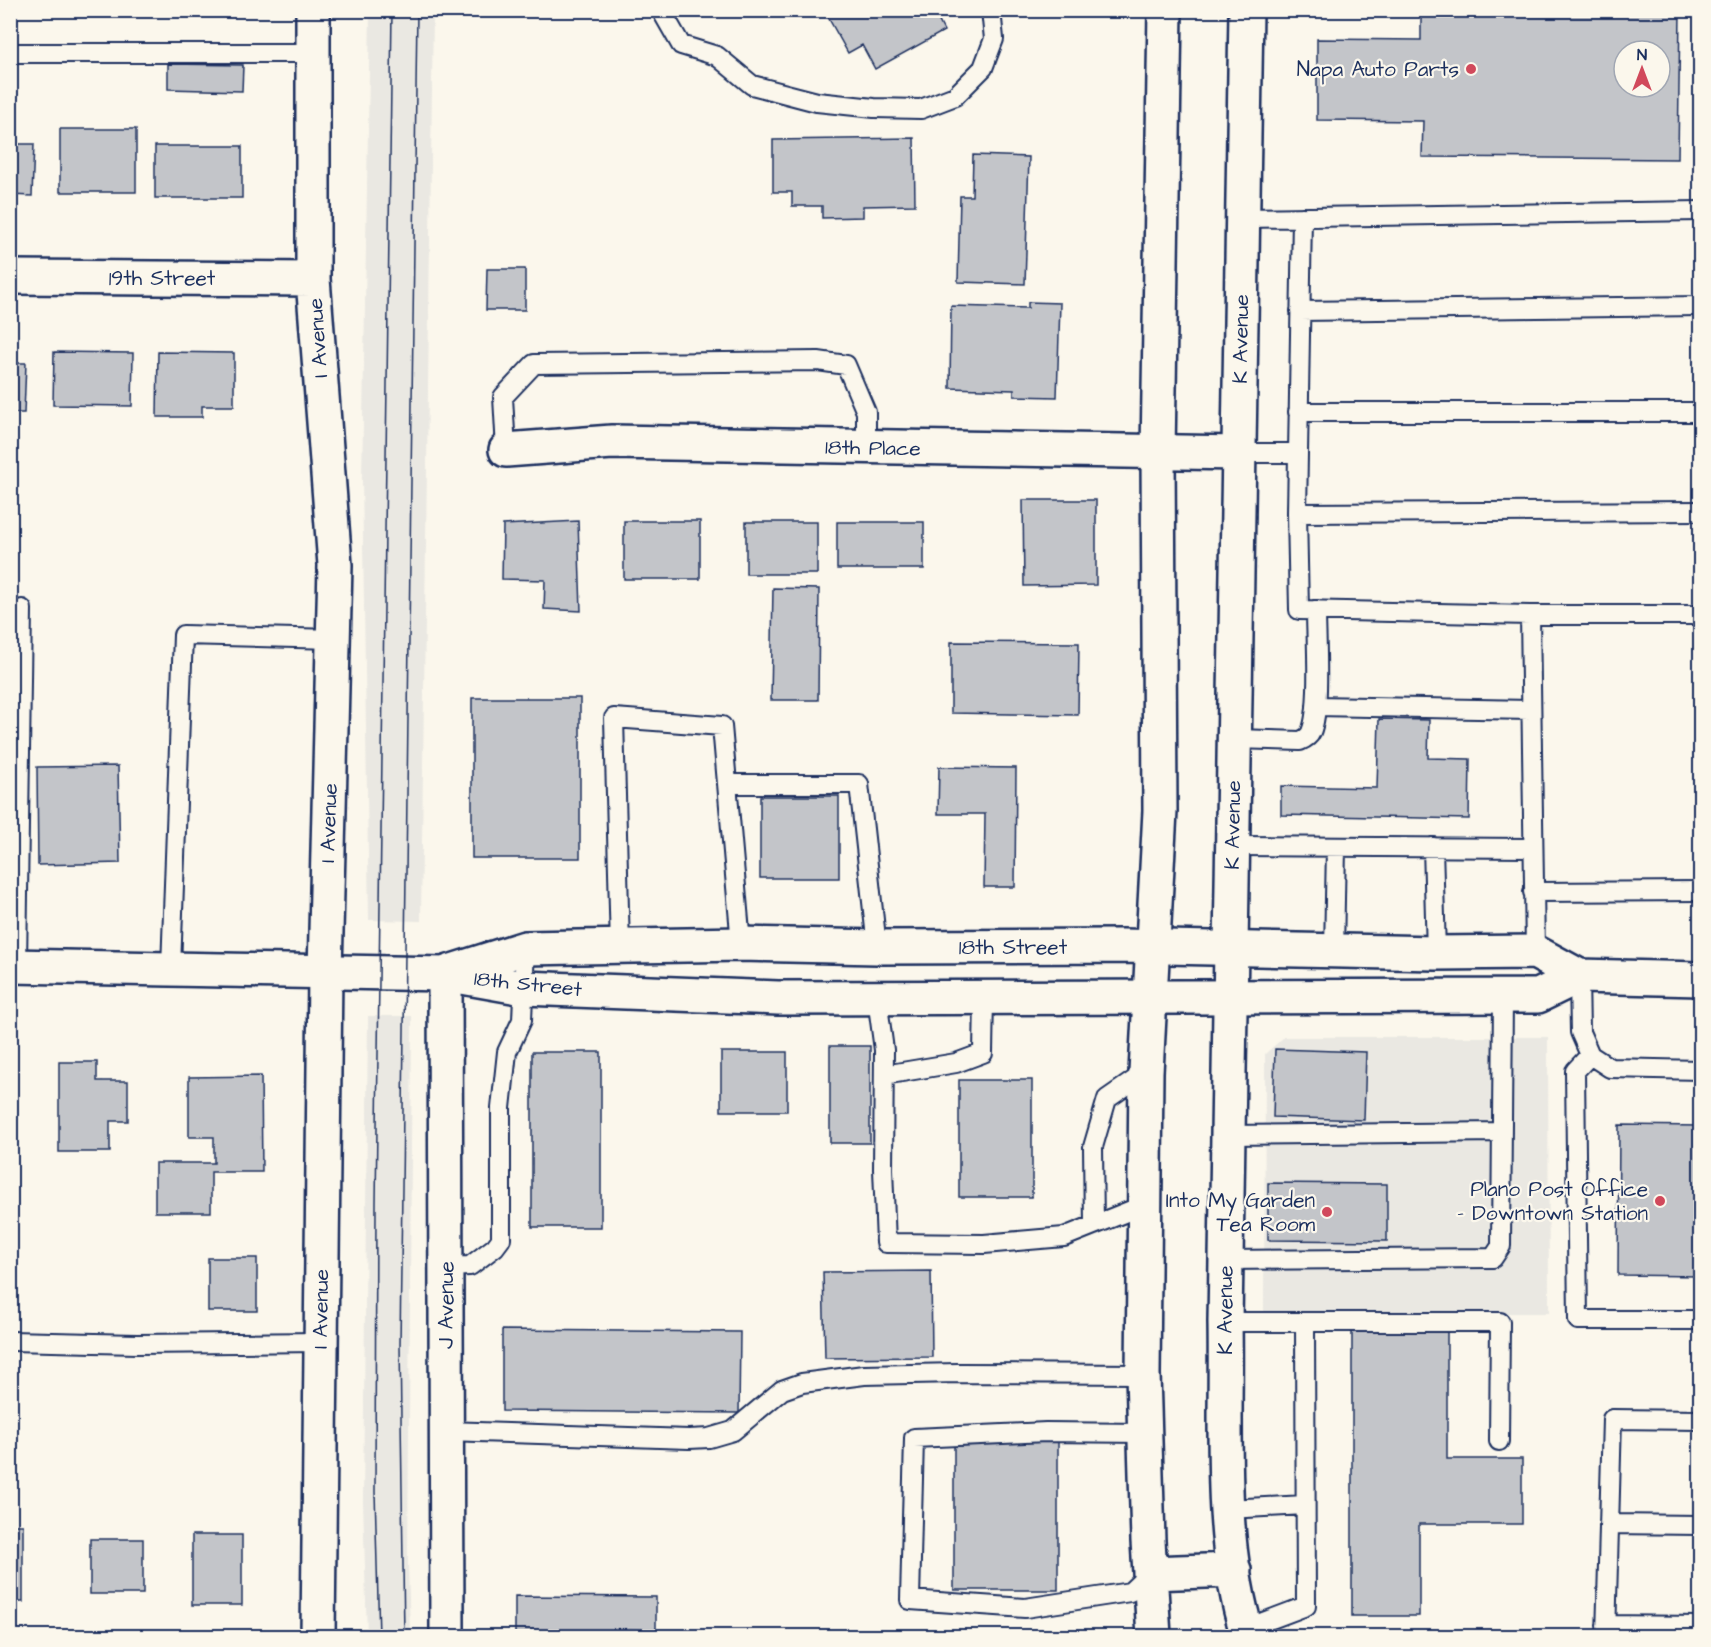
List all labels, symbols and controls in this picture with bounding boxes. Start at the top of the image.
north arrow [1612,39,1672,99]
text: N [1637,44,1647,66]
place label: Napa Auto Parts [1297,55,1459,85]
marker: Napa Auto Parts [1464,62,1478,76]
street label: 19th Street [109,264,216,293]
street label: K Avenue [1226,294,1256,384]
street label: I Avenue [301,297,335,379]
street label: 18th Place [825,433,921,463]
street label: K Avenue [1218,780,1248,870]
street label: I Avenue [313,783,345,863]
street label: 18th Street [959,933,1068,962]
street label: 18th Street [473,964,584,1004]
place label: Plano Post Office - Downtown Station [1457,1175,1648,1228]
place label: Into My Garden Tea Room [1166,1186,1316,1239]
marker: Plano Post Office - Downtown Station [1653,1194,1667,1208]
marker: Into My Garden Tea Room [1320,1205,1334,1219]
street label: J Avenue [432,1261,461,1349]
street label: K Avenue [1211,1265,1240,1355]
street label: I Avenue [306,1269,336,1349]

